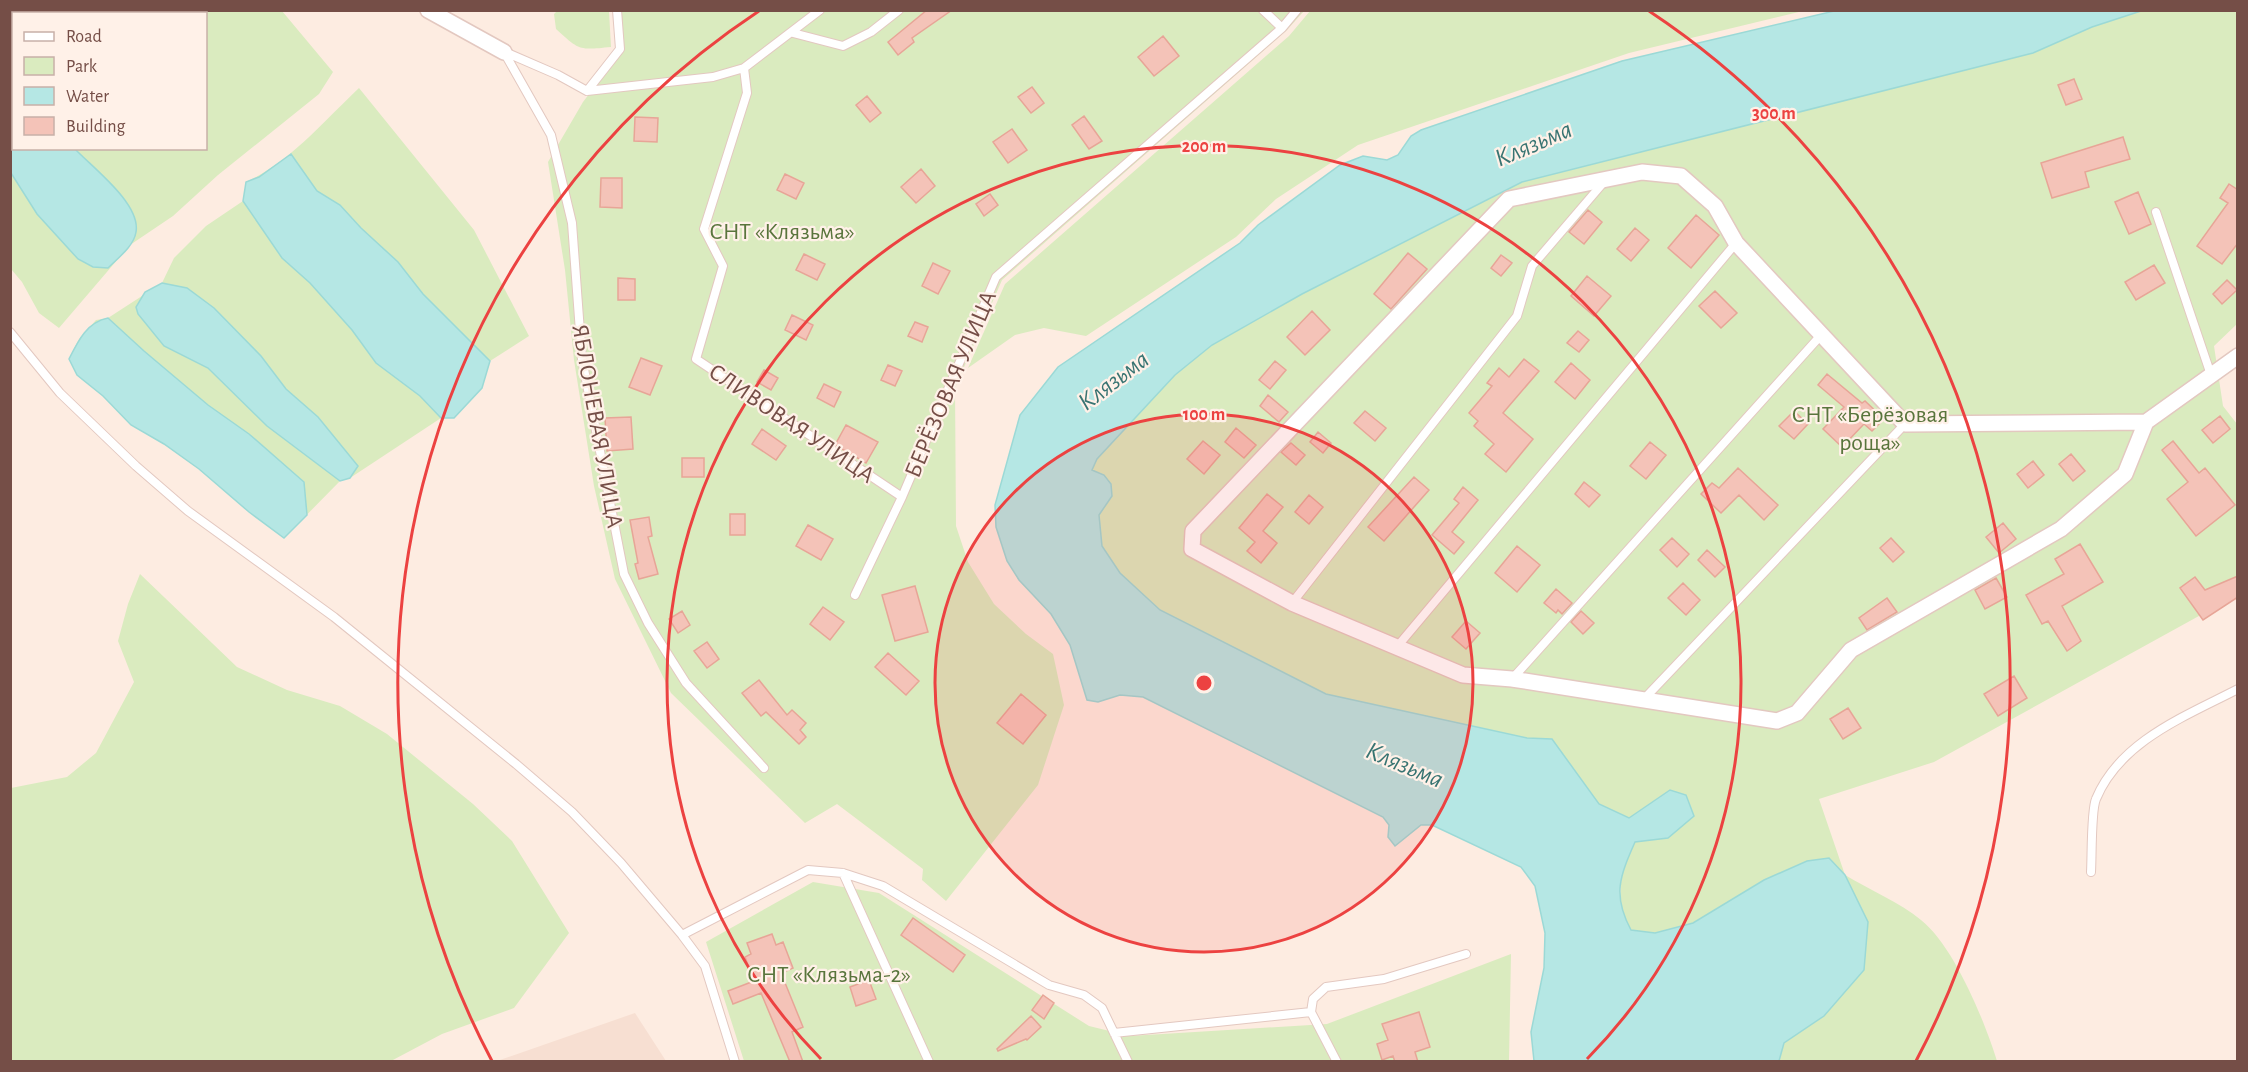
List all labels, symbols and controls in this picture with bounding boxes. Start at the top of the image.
legend [12,12,207,150]
text: Road [66,28,102,46]
text: Park [66,58,98,76]
text: Water [66,88,109,106]
text: 300 m [1752,105,1796,123]
water label: Клязьма [1491,116,1576,172]
text: Building [66,118,126,136]
text: 200 m [1182,138,1226,156]
park label: СНТ «Клязьма» [709,220,855,244]
street label: БЕРЁЗОВАЯ УЛИЦА [900,287,1001,481]
street label: ЯБЛОНЕВАЯ УЛИЦА [567,322,627,530]
water label: Клязьма [1073,346,1154,416]
street label: СЛИВОВАЯ УЛИЦА [704,360,879,488]
park label: СНТ «Берёзовая роща» [1792,403,1948,455]
text: 100 m [1183,406,1225,424]
centre of rings [1194,673,1214,693]
water label: Клязьма [1362,737,1447,793]
park label: СНТ «Клязьма-2» [747,963,911,987]

